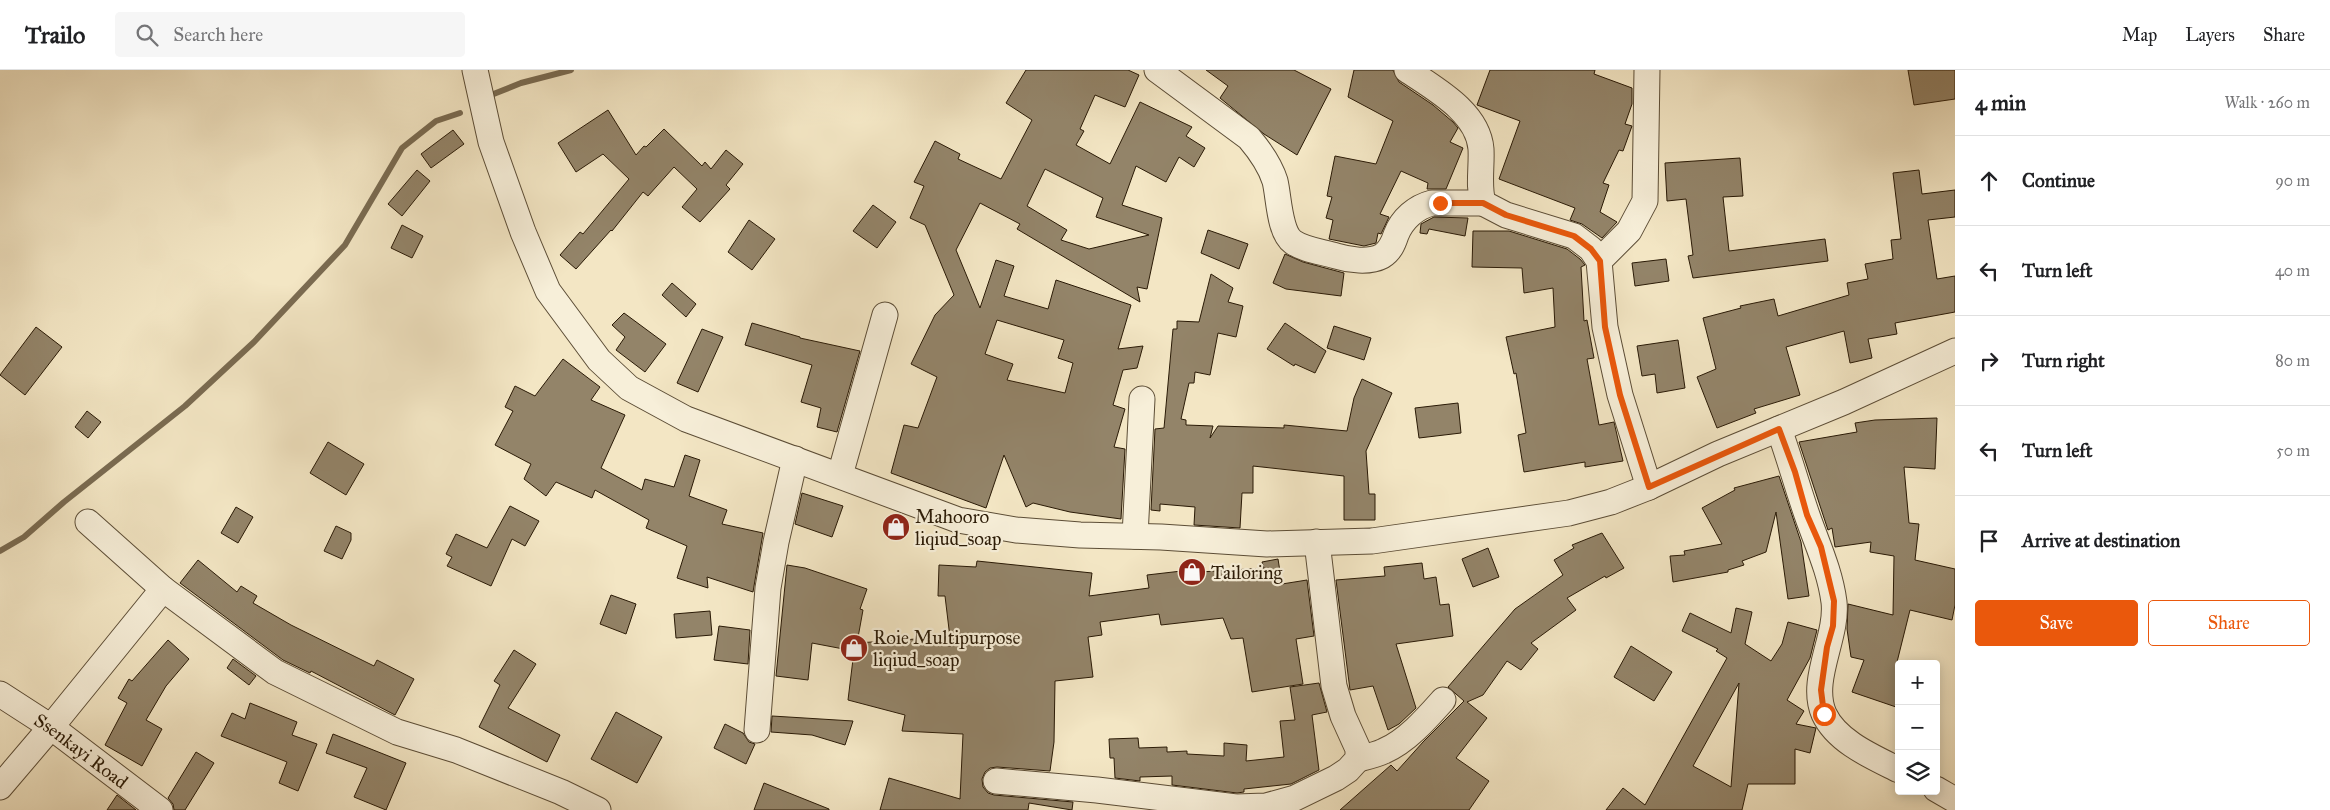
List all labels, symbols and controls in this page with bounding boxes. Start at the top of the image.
search box [115,12,465,57]
text: Trailo [25,20,85,50]
icon: search [133,21,161,49]
text: Search here [173,23,263,46]
text: Map [2122,24,2157,46]
text: Layers [2185,24,2235,46]
text: Share [2263,24,2305,46]
text: 4 min [1975,90,2026,116]
text: Walk · 260 m [2224,93,2310,112]
icon: ahead [1975,167,2003,195]
text: Continue [2022,169,2095,192]
text: 90 m [2275,171,2310,190]
route end [1429,192,1452,215]
icon: left [1975,257,2003,285]
text: Turn left [2022,259,2092,282]
text: 40 m [2275,261,2310,280]
icon: right [1975,347,2003,375]
text: Turn right [2022,349,2105,372]
text: 80 m [2275,351,2310,370]
icon: left [1975,437,2003,465]
text: Turn left [2022,439,2092,462]
text: 50 m [2276,441,2310,460]
place label: Mahooro liqiud_soap [915,505,1002,551]
shop icon: Mahooro liqiud_soap [881,512,911,542]
icon: arrive [1975,527,2003,555]
text: Arrive at destination [2022,529,2180,552]
shop icon: Tailoring [1177,557,1207,587]
place label: Tailoring [1211,561,1282,585]
button: Save [1975,600,2138,646]
button: Share [2148,600,2310,646]
place label: Roie Multipurpose liqiud_soap [873,626,1021,672]
shop icon: Roie Multipurpose liqiud_soap [839,633,869,663]
map controls [1895,660,1940,795]
button: + [1895,660,1940,705]
route start [1813,703,1836,726]
button: − [1895,705,1940,750]
street label: Ssenkayi Road [30,708,133,794]
button: layers [1895,750,1940,795]

